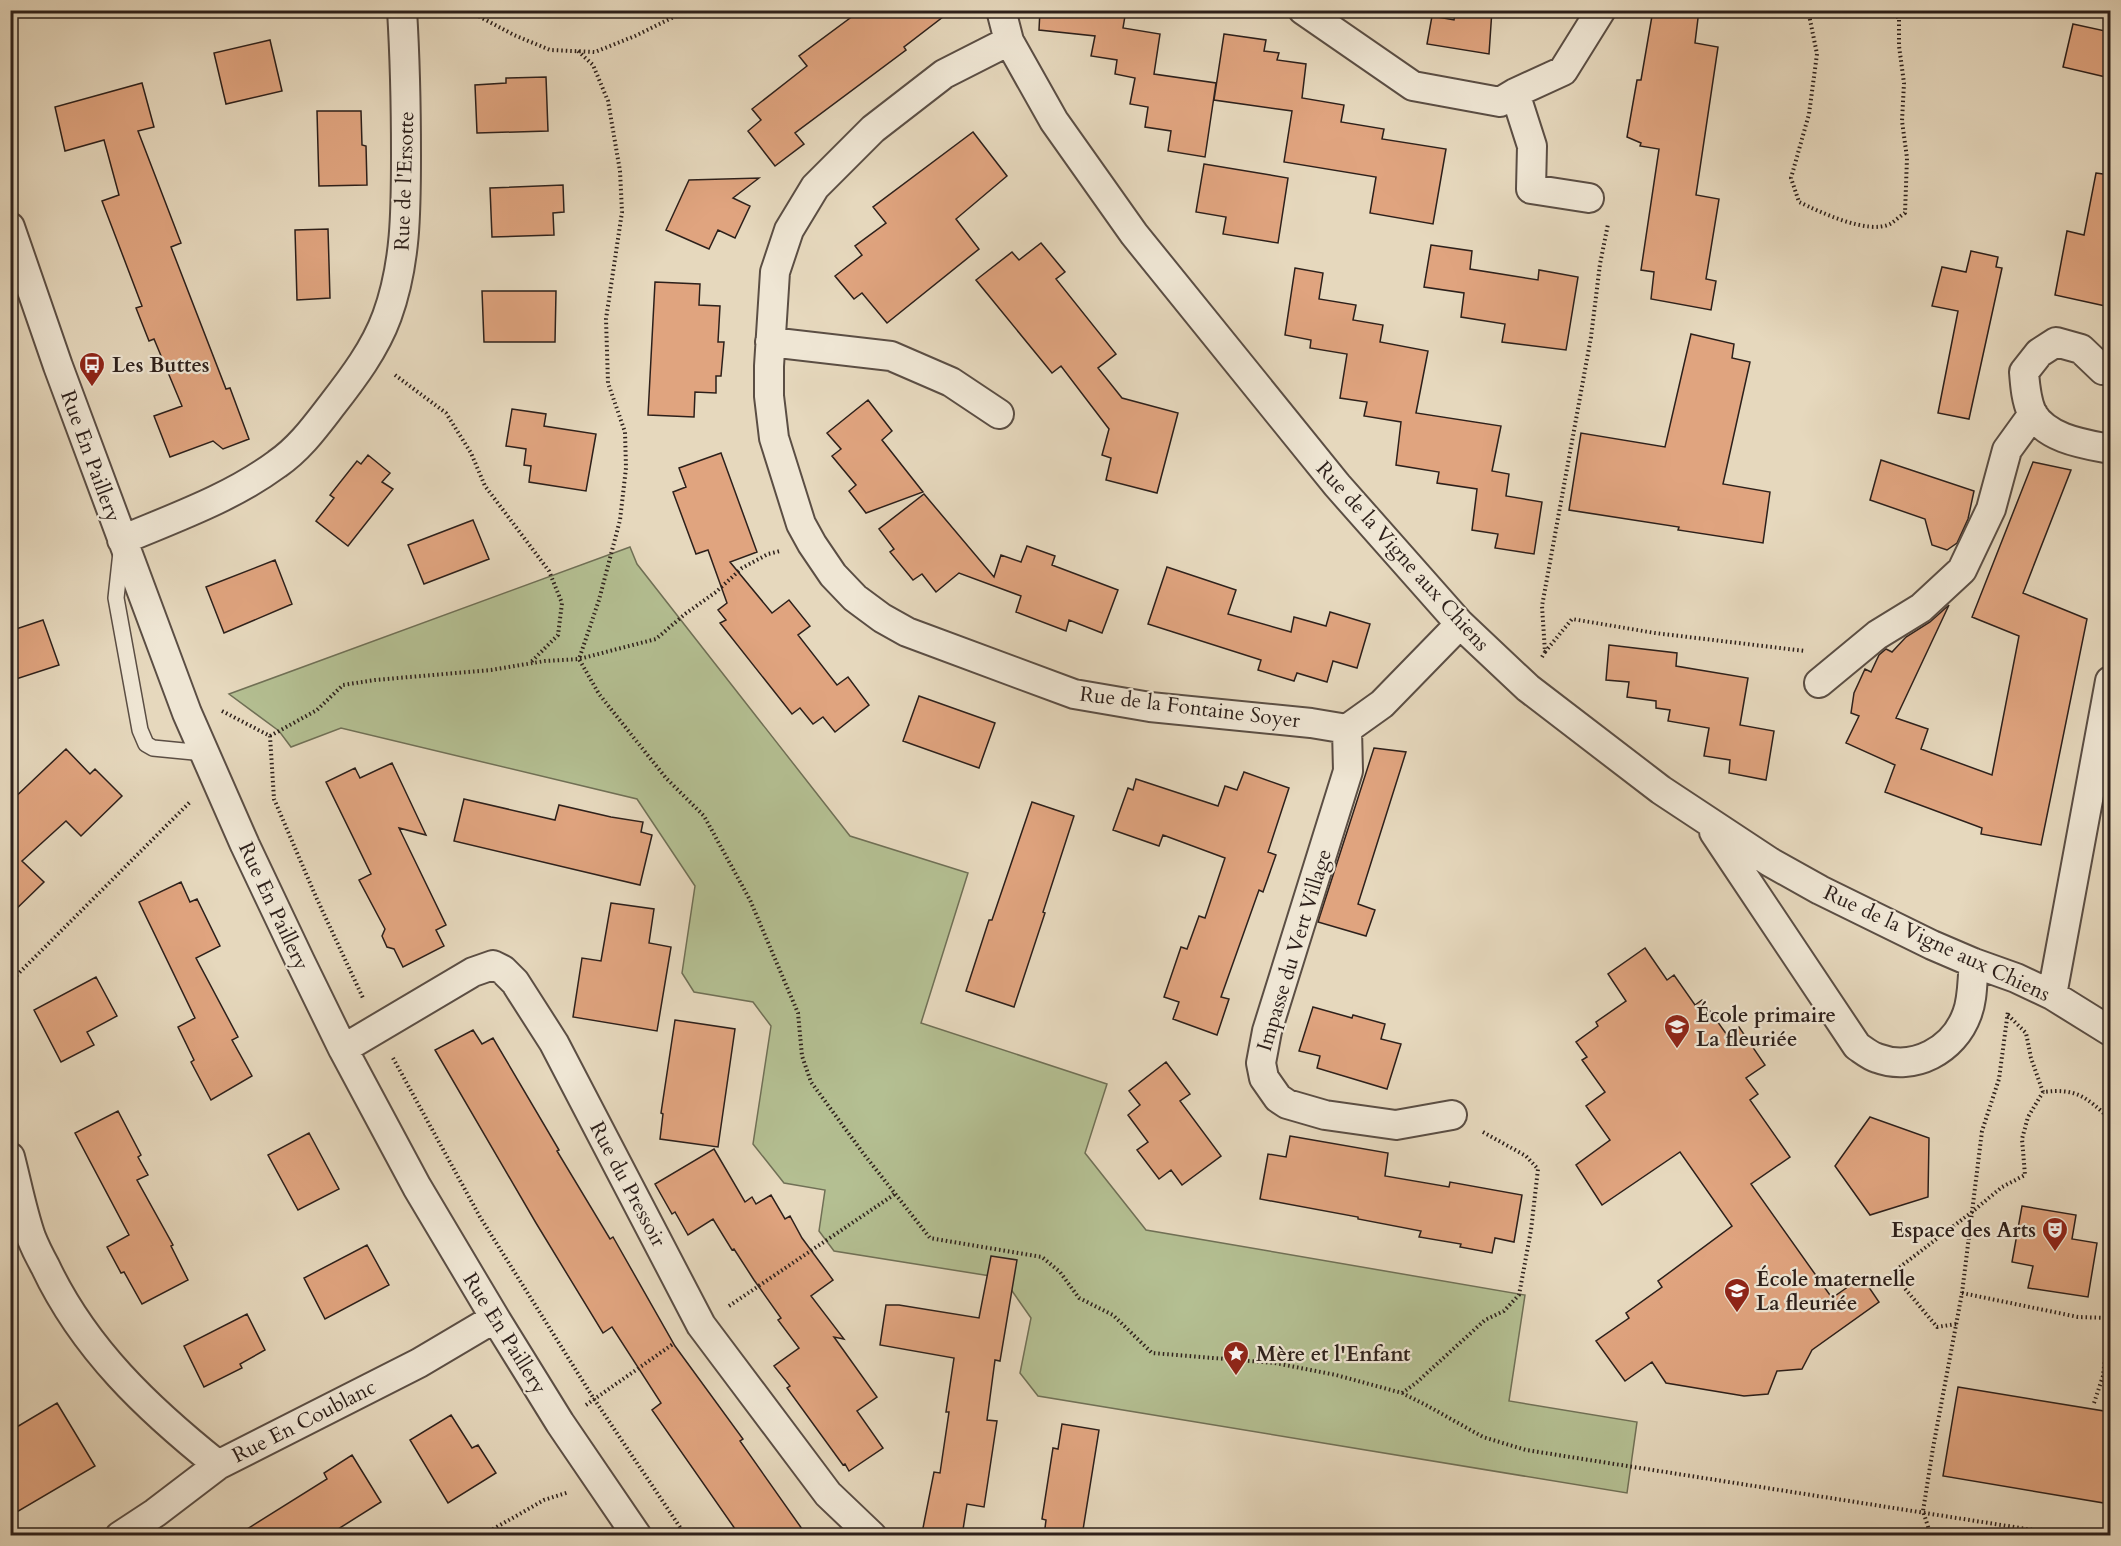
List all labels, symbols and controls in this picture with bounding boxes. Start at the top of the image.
street label: Rue de l'Ersotte [388,111,421,251]
bus stop icon: Les Buttes [77,350,107,388]
place label: Les Buttes [112,351,210,380]
street label: Rue En Paillery [53,386,128,526]
street label: Rue de la Vigne aux Chiens [1309,455,1496,658]
street label: Rue de la Fontaine Soyer [1078,680,1302,735]
street label: Rue En Paillery [231,837,316,975]
street label: Impasse du Vert Village [1250,845,1339,1055]
street label: Rue de la Vigne aux Chiens [1819,878,2055,1009]
place label: École primaire La fleuriée [1696,1001,1836,1054]
school or university icon: École primaire La fleuriée [1662,1012,1692,1050]
street label: Rue du Pressoir [582,1116,673,1252]
theatre icon: Espace des Arts [2040,1215,2070,1253]
place label: Espace des Arts [1891,1216,2036,1245]
place label: École maternelle La fleuriée [1756,1265,1916,1318]
street label: Rue En Paillery [456,1267,553,1400]
school or university icon: École maternelle La fleuriée [1722,1276,1752,1314]
place icon: Mère et l'Enfant [1221,1339,1251,1377]
place label: Mère et l'Enfant [1256,1340,1411,1369]
street label: Rue En Coublanc [227,1373,381,1470]

